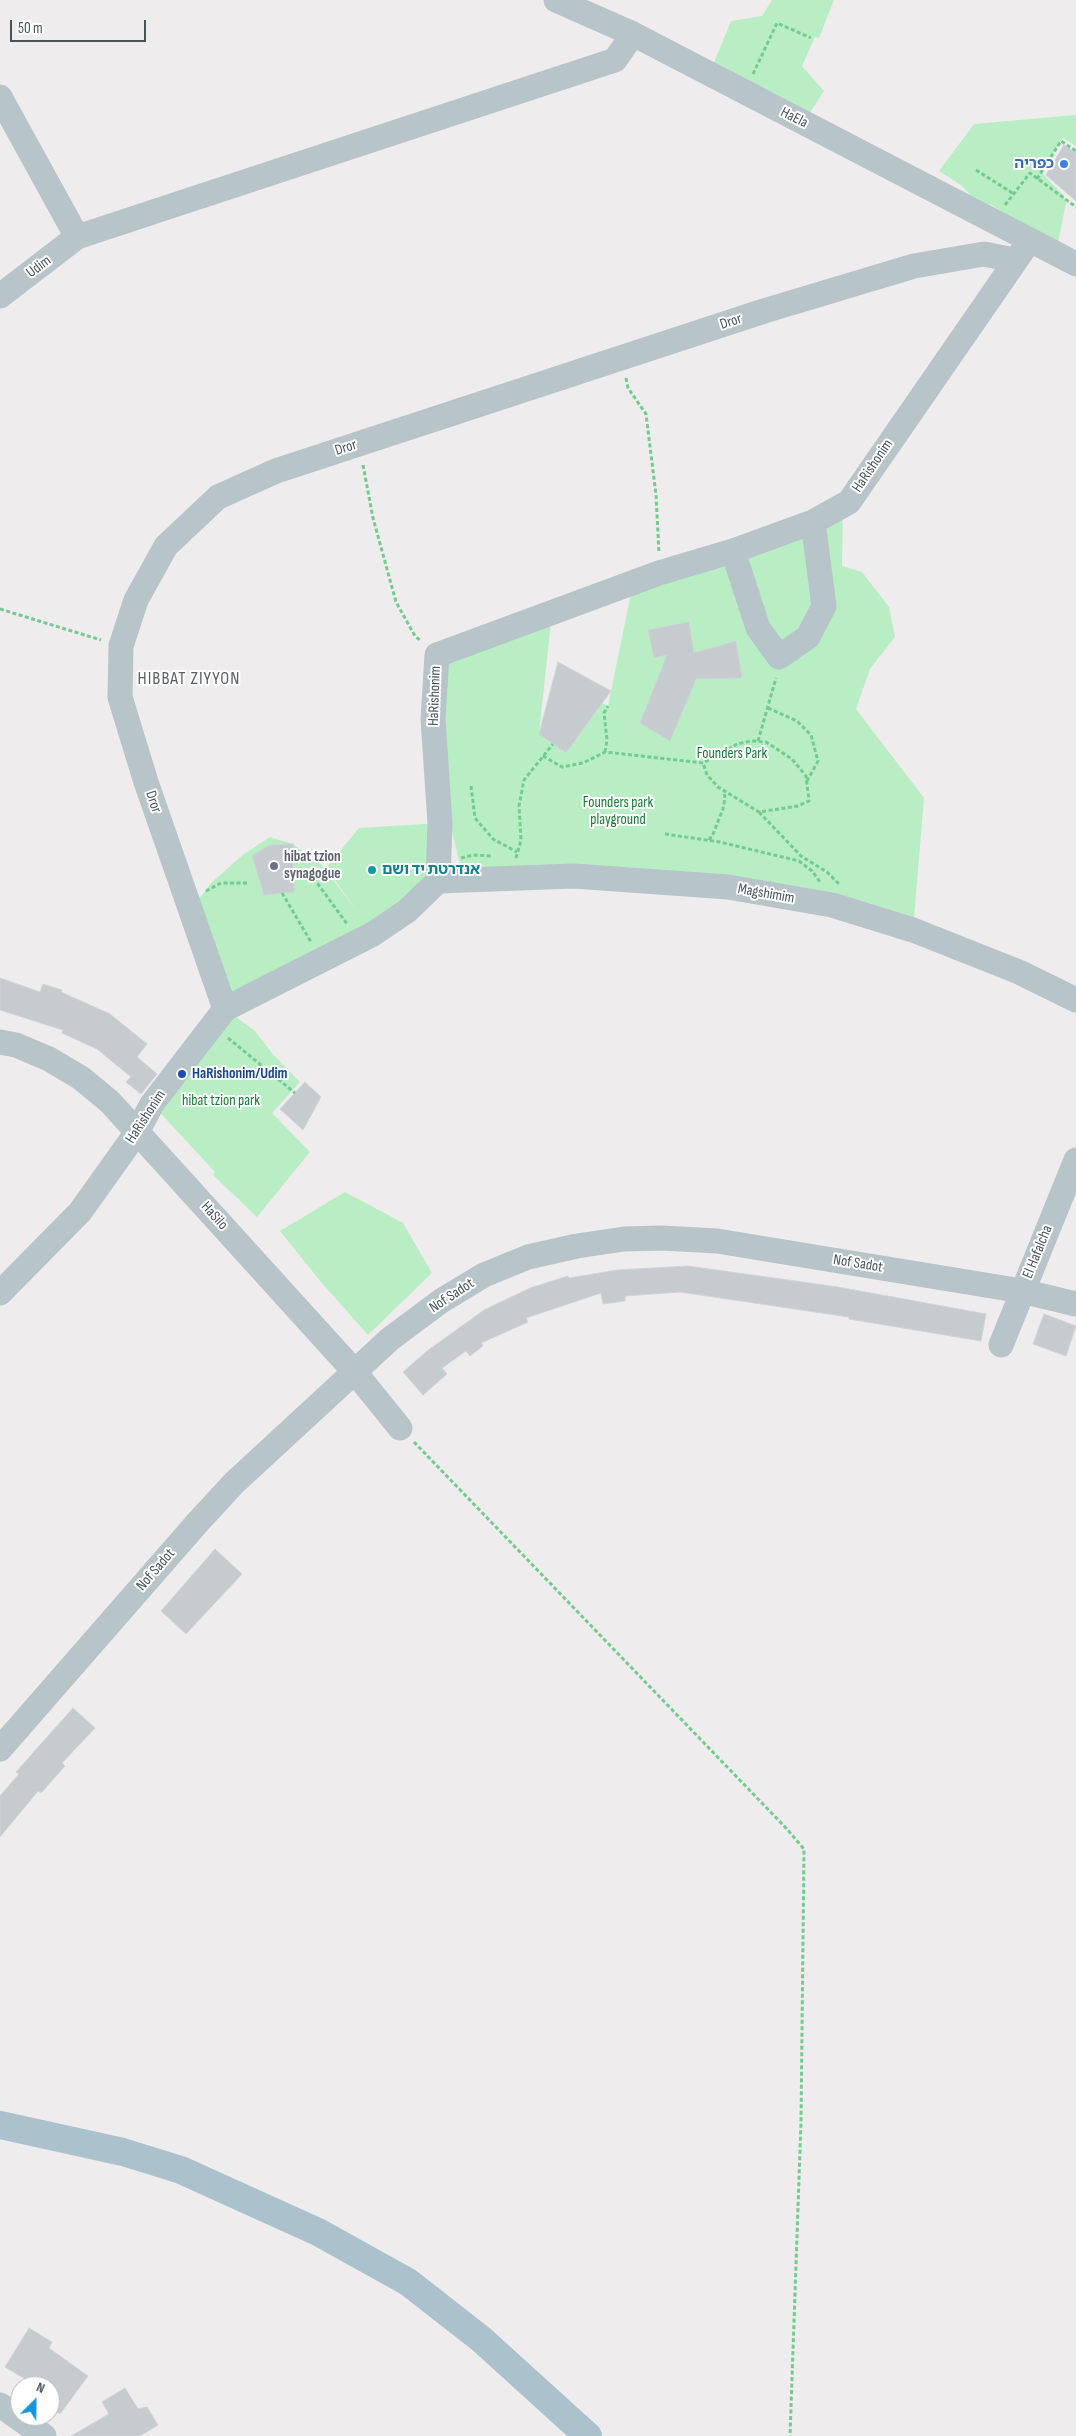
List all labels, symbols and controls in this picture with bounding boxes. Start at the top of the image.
scale bar [12,10,149,42]
text: 50 m [18,19,43,38]
street label: HaEla [777,104,811,132]
place label: כפריה [1014,155,1054,173]
marker: כפריה [1058,158,1070,170]
street label: Udim [23,252,55,282]
street label: Dror [718,310,744,334]
street label: Dror [333,436,359,460]
street label: HaRishonim [849,436,897,496]
street label: HaRishonim [425,666,445,726]
district label: HIBBAT ZIYYON [136,668,242,690]
park label: Founders Park [697,745,767,763]
street label: Dror [141,789,165,815]
park label: Founders park playground [583,794,653,829]
place label: hibat tzion synagogue [284,848,341,883]
marker: hibat tzion synagogue [268,860,280,872]
place label: אנדרטת יד ושם [382,861,480,879]
marker: אנדרטת יד ושם [366,864,378,876]
street label: Magshimim [736,880,796,908]
place label: HaRishonim/Udim [192,1065,288,1083]
marker: HaRishonim/Udim [176,1068,188,1080]
street label: HaRishonim [122,1087,170,1147]
park label: hibat tzion park [182,1092,260,1110]
street label: HaSilo [197,1198,231,1234]
street label: El Hafalcha [1019,1223,1057,1281]
street label: Nof Sadot [832,1251,884,1277]
street label: Nof Sadot [426,1275,478,1317]
street label: Nof Sadot [133,1545,179,1595]
north arrow [10,2376,60,2426]
text: N [34,2378,47,2397]

